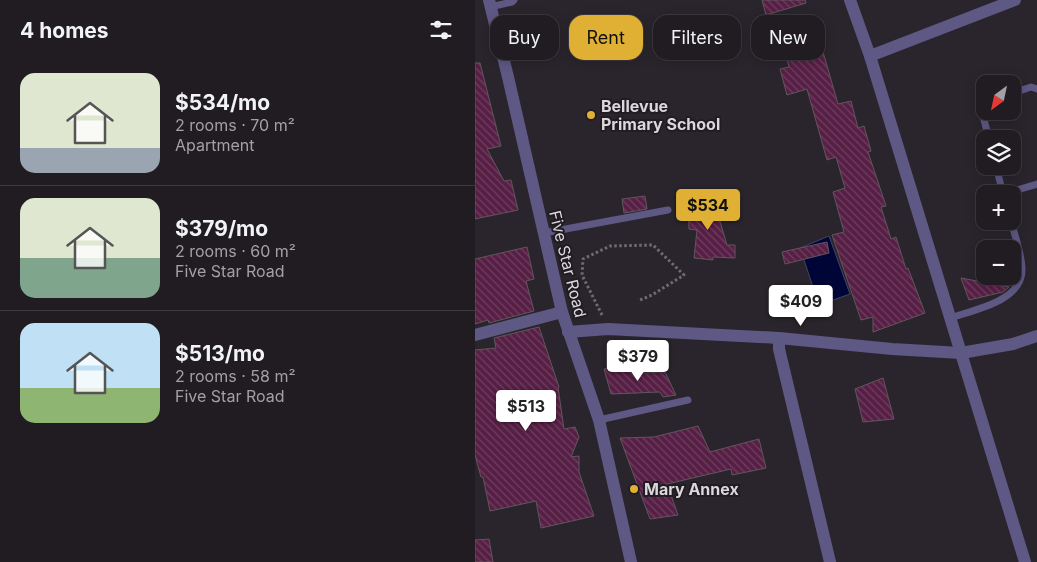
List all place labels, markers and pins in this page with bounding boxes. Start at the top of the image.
place label: Bellevue Primary School [601,96,720,134]
marker: Bellevue Primary School [585,109,597,121]
pin: $534 [678,188,738,231]
pin: $409 [771,284,831,327]
pin: $379 [608,340,668,382]
pin: $513 [496,390,556,432]
place label: Mary Annex [644,479,739,499]
marker: Mary Annex [628,483,640,495]

